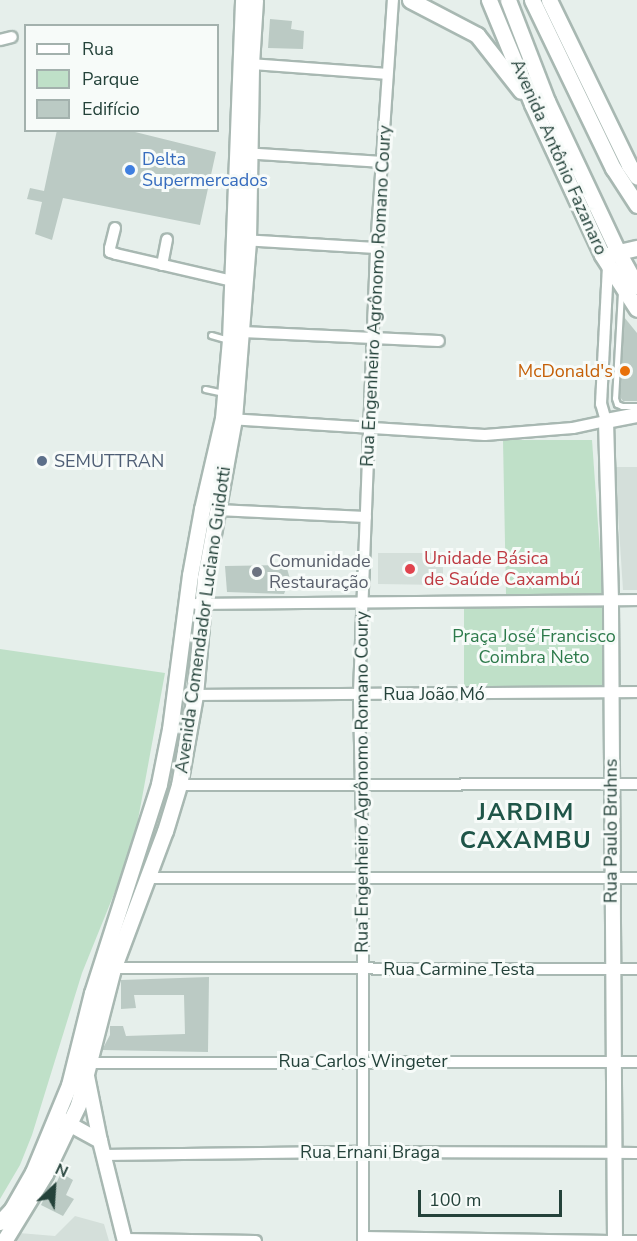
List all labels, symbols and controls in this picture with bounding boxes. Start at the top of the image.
legend [24,24,219,132]
text: Rua [82,37,114,61]
street label: Avenida Antônio Fazanaro [506,56,612,258]
text: Parque [82,67,139,91]
text: Edifício [82,97,140,121]
street label: Rua Engenheiro Agrônomo Romano Coury [356,125,396,467]
place label: Delta Supermercados [142,149,268,192]
marker: Delta Supermercados [123,163,137,177]
place label: McDonald's [518,360,613,382]
marker: McDonald's [618,364,632,378]
place label: SEMUTTRAN [54,450,164,472]
marker: SEMUTTRAN [35,454,49,468]
street label: Avenida Comendador Luciano Guidotti [171,465,235,775]
place label: Unidade Básica de Saúde Caxambú [424,548,580,590]
place label: Comunidade Restauração [269,551,371,594]
marker: Unidade Básica de Saúde Caxambú [401,560,419,578]
marker: Comunidade Restauração [250,565,264,579]
street label: Rua Engenheiro Agrônomo Romano Coury [351,611,373,953]
park label: Praça José Francisco Coimbra Neto [452,626,616,668]
street label: Rua João Mó [383,683,485,705]
street label: Rua Paulo Bruhns [600,759,622,903]
district label: JARDIM CAXAMBU [460,799,592,855]
street label: Rua Carmine Testa [383,958,535,980]
street label: Rua Carlos Wingeter [278,1050,448,1072]
street label: Rua Ernani Braga [300,1141,440,1163]
north arrow [24,1157,84,1217]
text: N [52,1158,72,1183]
scale bar [421,1178,565,1216]
text: 100 m [429,1188,481,1212]

